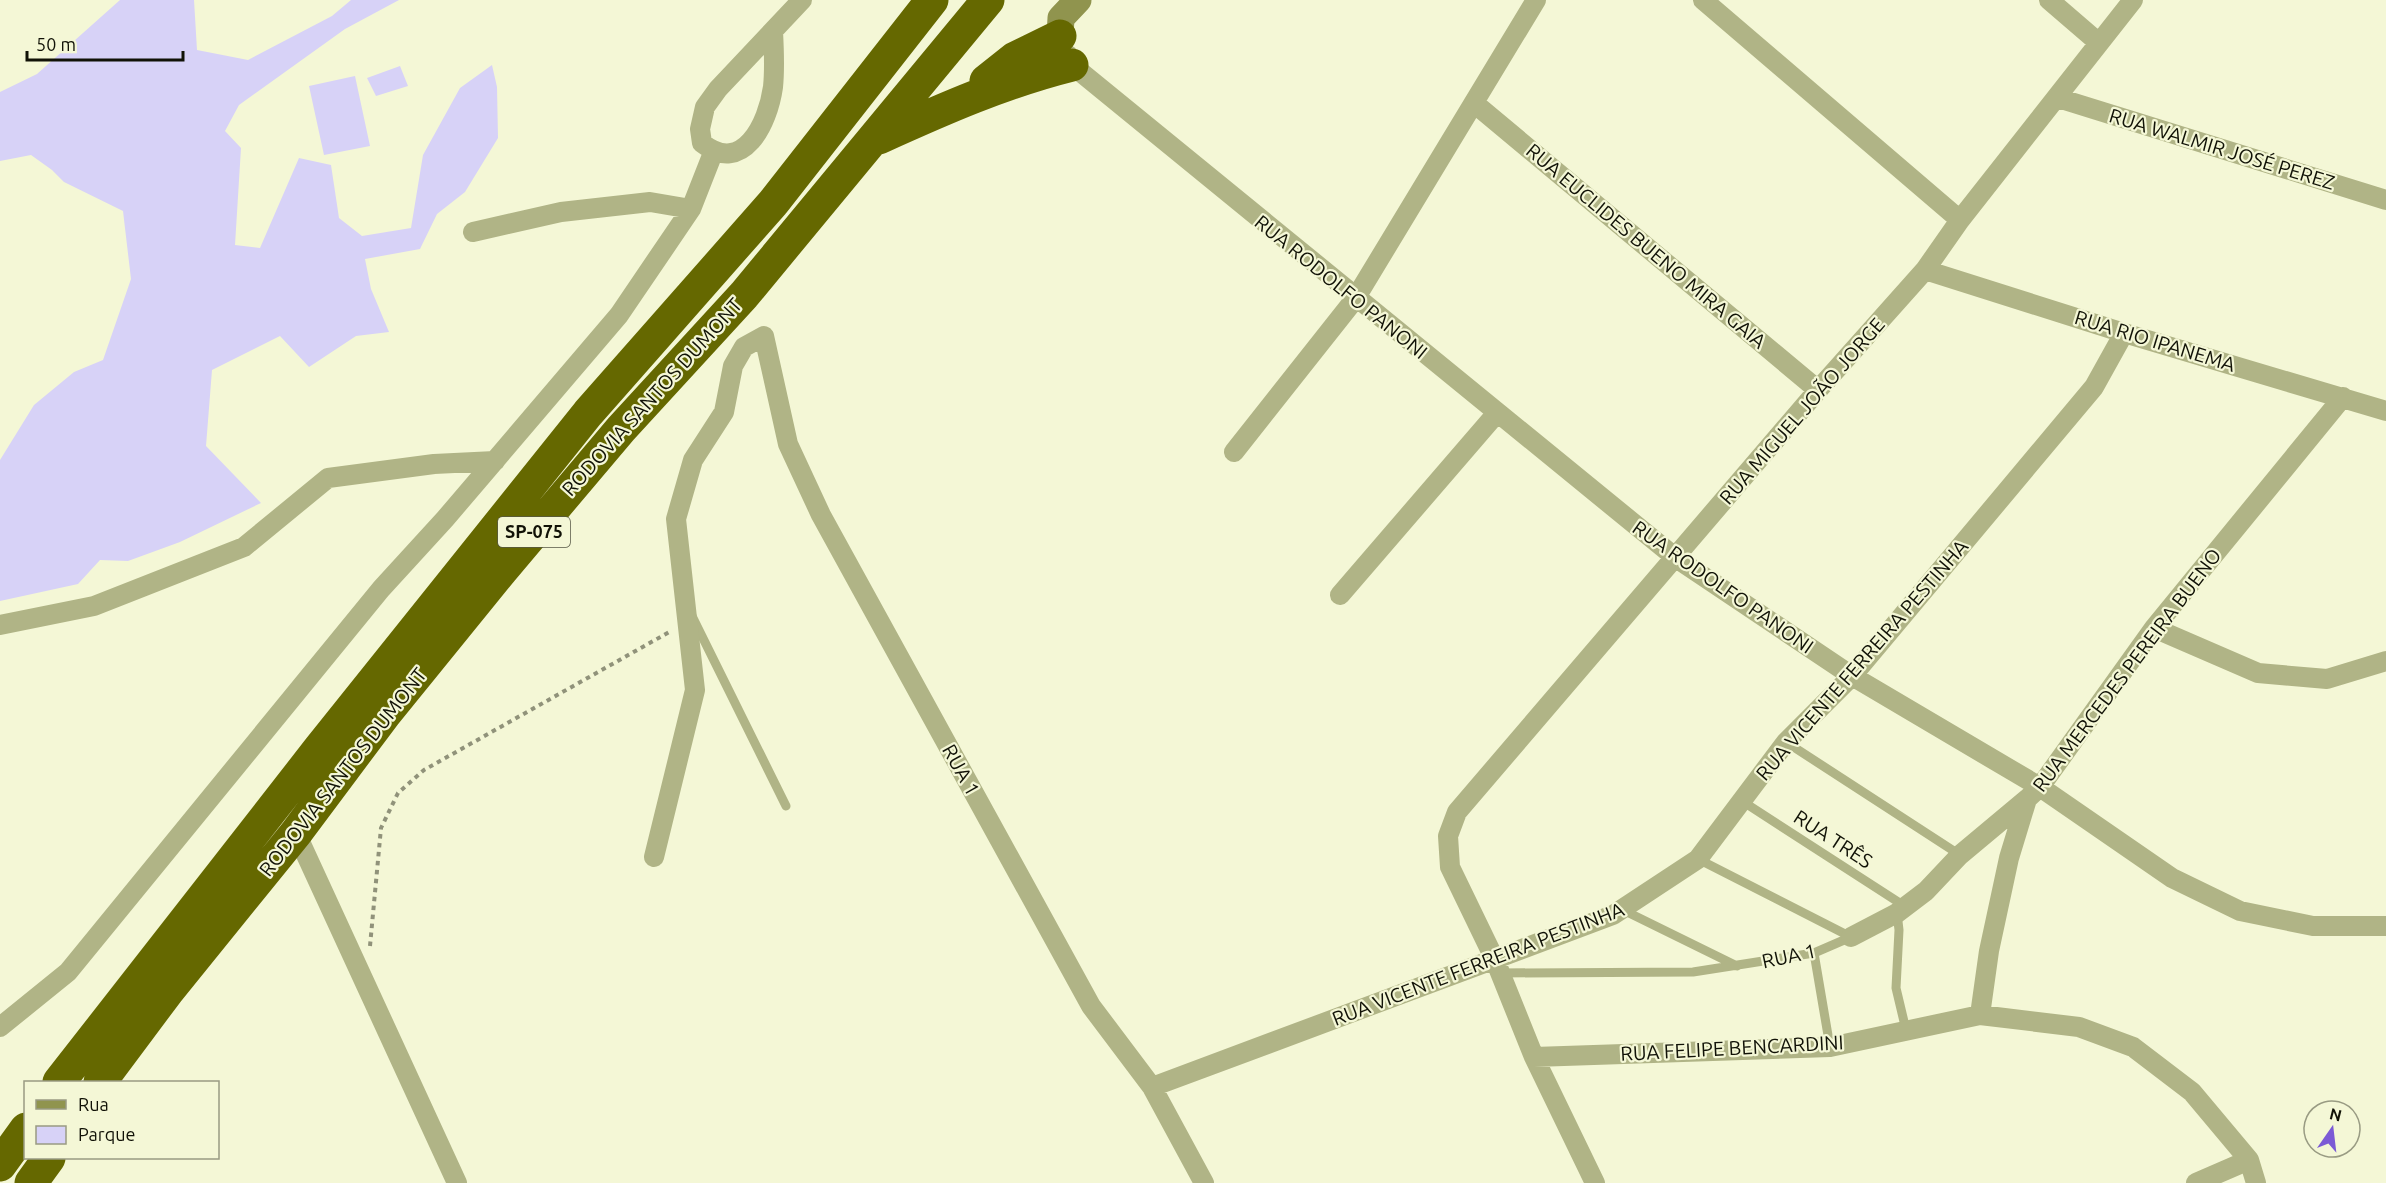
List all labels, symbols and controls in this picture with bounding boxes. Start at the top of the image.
scale bar [27,24,183,62]
text: 50 m [36,34,76,54]
street label: RUA WALMIR JOSÉ PEREZ [2107,103,2338,194]
street label: RUA EUCLIDES BUENO MIRA GAIA [1522,139,1771,353]
street label: RUA RODOLFO PANONI [1250,210,1432,363]
street label: RODOVIA SANTOS DUMONT [557,293,746,500]
street label: RUA RIO IPANEMA [2072,305,2238,376]
street label: RUA MIGUEL JOÃO JORGE [1714,313,1889,509]
street label: RUA RODOLFO PANONI [1628,515,1818,658]
road number: SP-075 [498,517,570,547]
street label: RUA VICENTE FERREIRA PESTINHA [1751,535,1972,785]
street label: RUA MERCEDES PEREIRA BUENO [2028,544,2226,796]
street label: RODOVIA SANTOS DUMONT [254,663,431,880]
street label: RUA 1 [938,740,985,799]
street label: RUA TRÊS [1790,805,1877,872]
street label: RUA VICENTE FERREIRA PESTINHA [1329,897,1627,1030]
street label: RUA 1 [1760,939,1818,972]
street label: RUA FELIPE BENCARDINI [1620,1030,1844,1065]
legend [24,1081,219,1159]
text: Rua [78,1094,109,1114]
north arrow [2302,1099,2362,1159]
text: N [2328,1104,2344,1125]
text: Parque [78,1124,135,1144]

